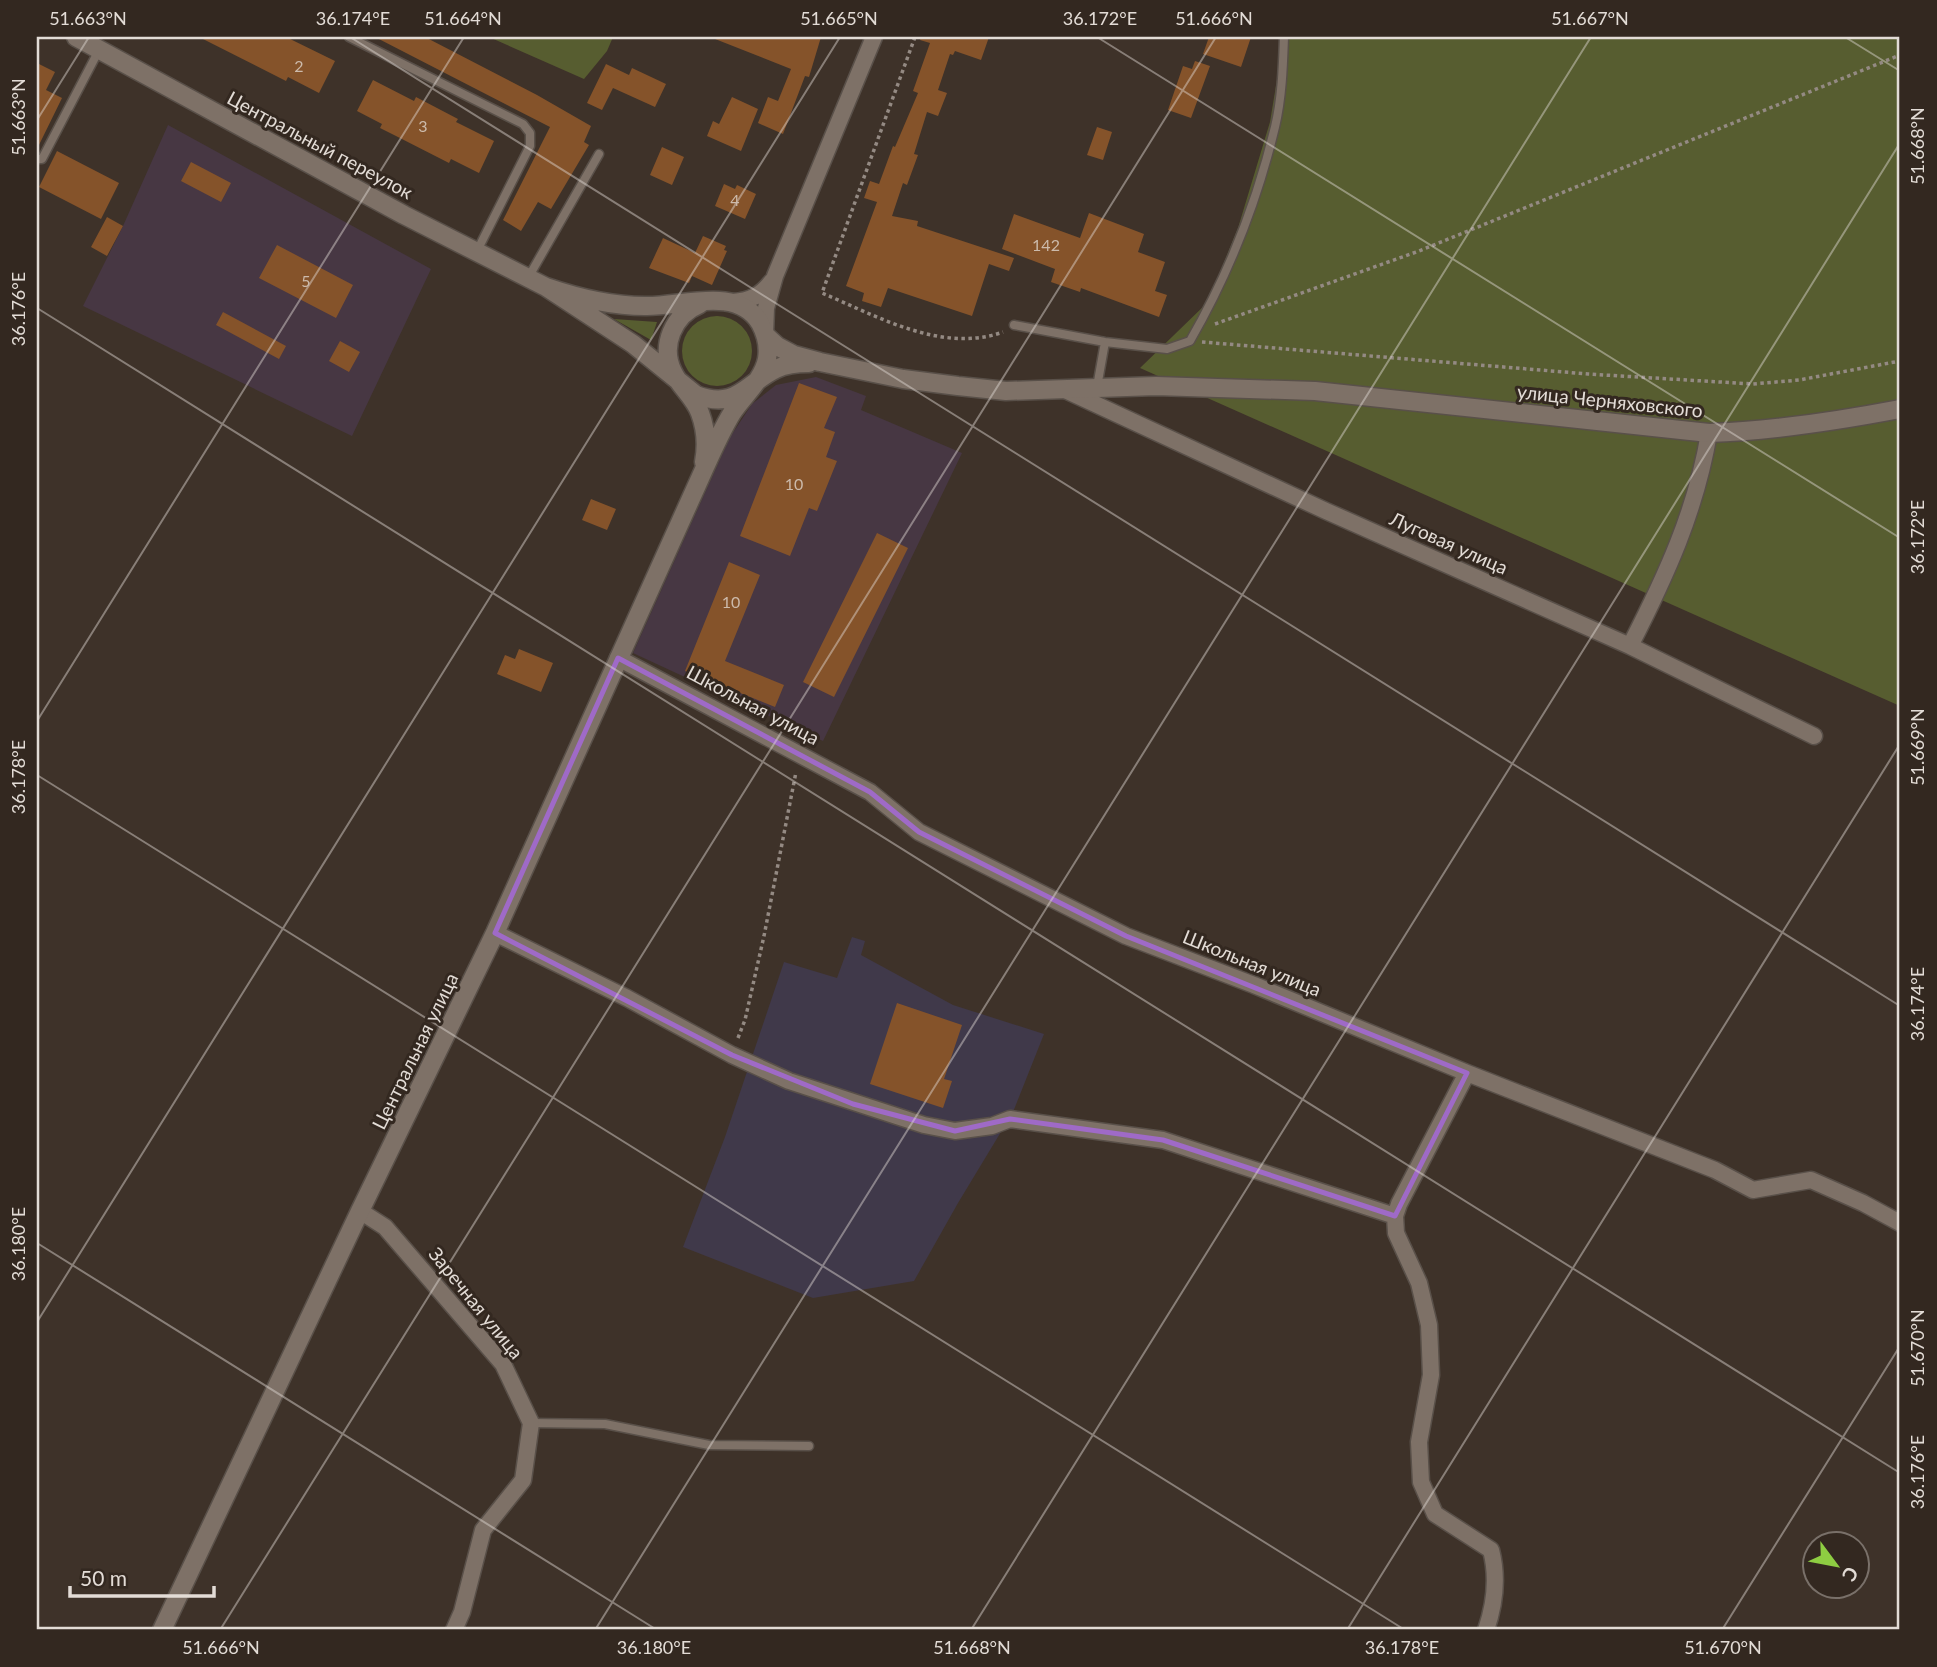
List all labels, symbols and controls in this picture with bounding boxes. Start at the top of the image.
text: 51.663°N [49,7,127,29]
text: 36.174°E [316,7,390,29]
text: 51.664°N [424,7,502,29]
text: 51.665°N [800,7,878,29]
text: 36.172°E [1063,7,1137,29]
text: 51.666°N [1175,7,1253,29]
text: 51.667°N [1551,7,1629,29]
house number: 2 [294,56,304,75]
text: 51.663°N [7,78,29,156]
street label: Центральный переулок [223,86,417,203]
text: 51.668°N [1906,107,1928,185]
house number: 3 [418,116,428,135]
house number: 4 [730,190,740,209]
house number: 142 [1032,235,1060,254]
house number: 5 [301,271,311,290]
text: 36.176°E [7,272,29,346]
street label: улица Черняховского [1516,379,1704,422]
house number: 10 [785,474,803,493]
text: 36.172°E [1906,500,1928,574]
street label: Луговая улица [1386,506,1512,579]
house number: 10 [722,592,740,611]
street label: Школьная улица [683,660,823,749]
text: 51.669°N [1906,708,1928,786]
text: 36.178°E [7,740,29,814]
street label: Школьная улица [1180,924,1325,1001]
text: 36.174°E [1906,967,1928,1041]
street label: Центральная улица [367,969,462,1133]
text: 36.180°E [7,1207,29,1281]
street label: Заречная улица [424,1242,528,1363]
text: 51.670°N [1906,1309,1928,1387]
text: 36.176°E [1906,1435,1928,1509]
north arrow [1800,1530,1870,1600]
scale bar [70,1555,214,1599]
text: С [1838,1563,1864,1586]
text: 50 m [80,1565,127,1590]
text: 51.666°N [182,1636,260,1658]
text: 36.180°E [617,1636,691,1658]
text: 51.668°N [933,1636,1011,1658]
text: 36.178°E [1365,1636,1439,1658]
text: 51.670°N [1684,1636,1762,1658]

